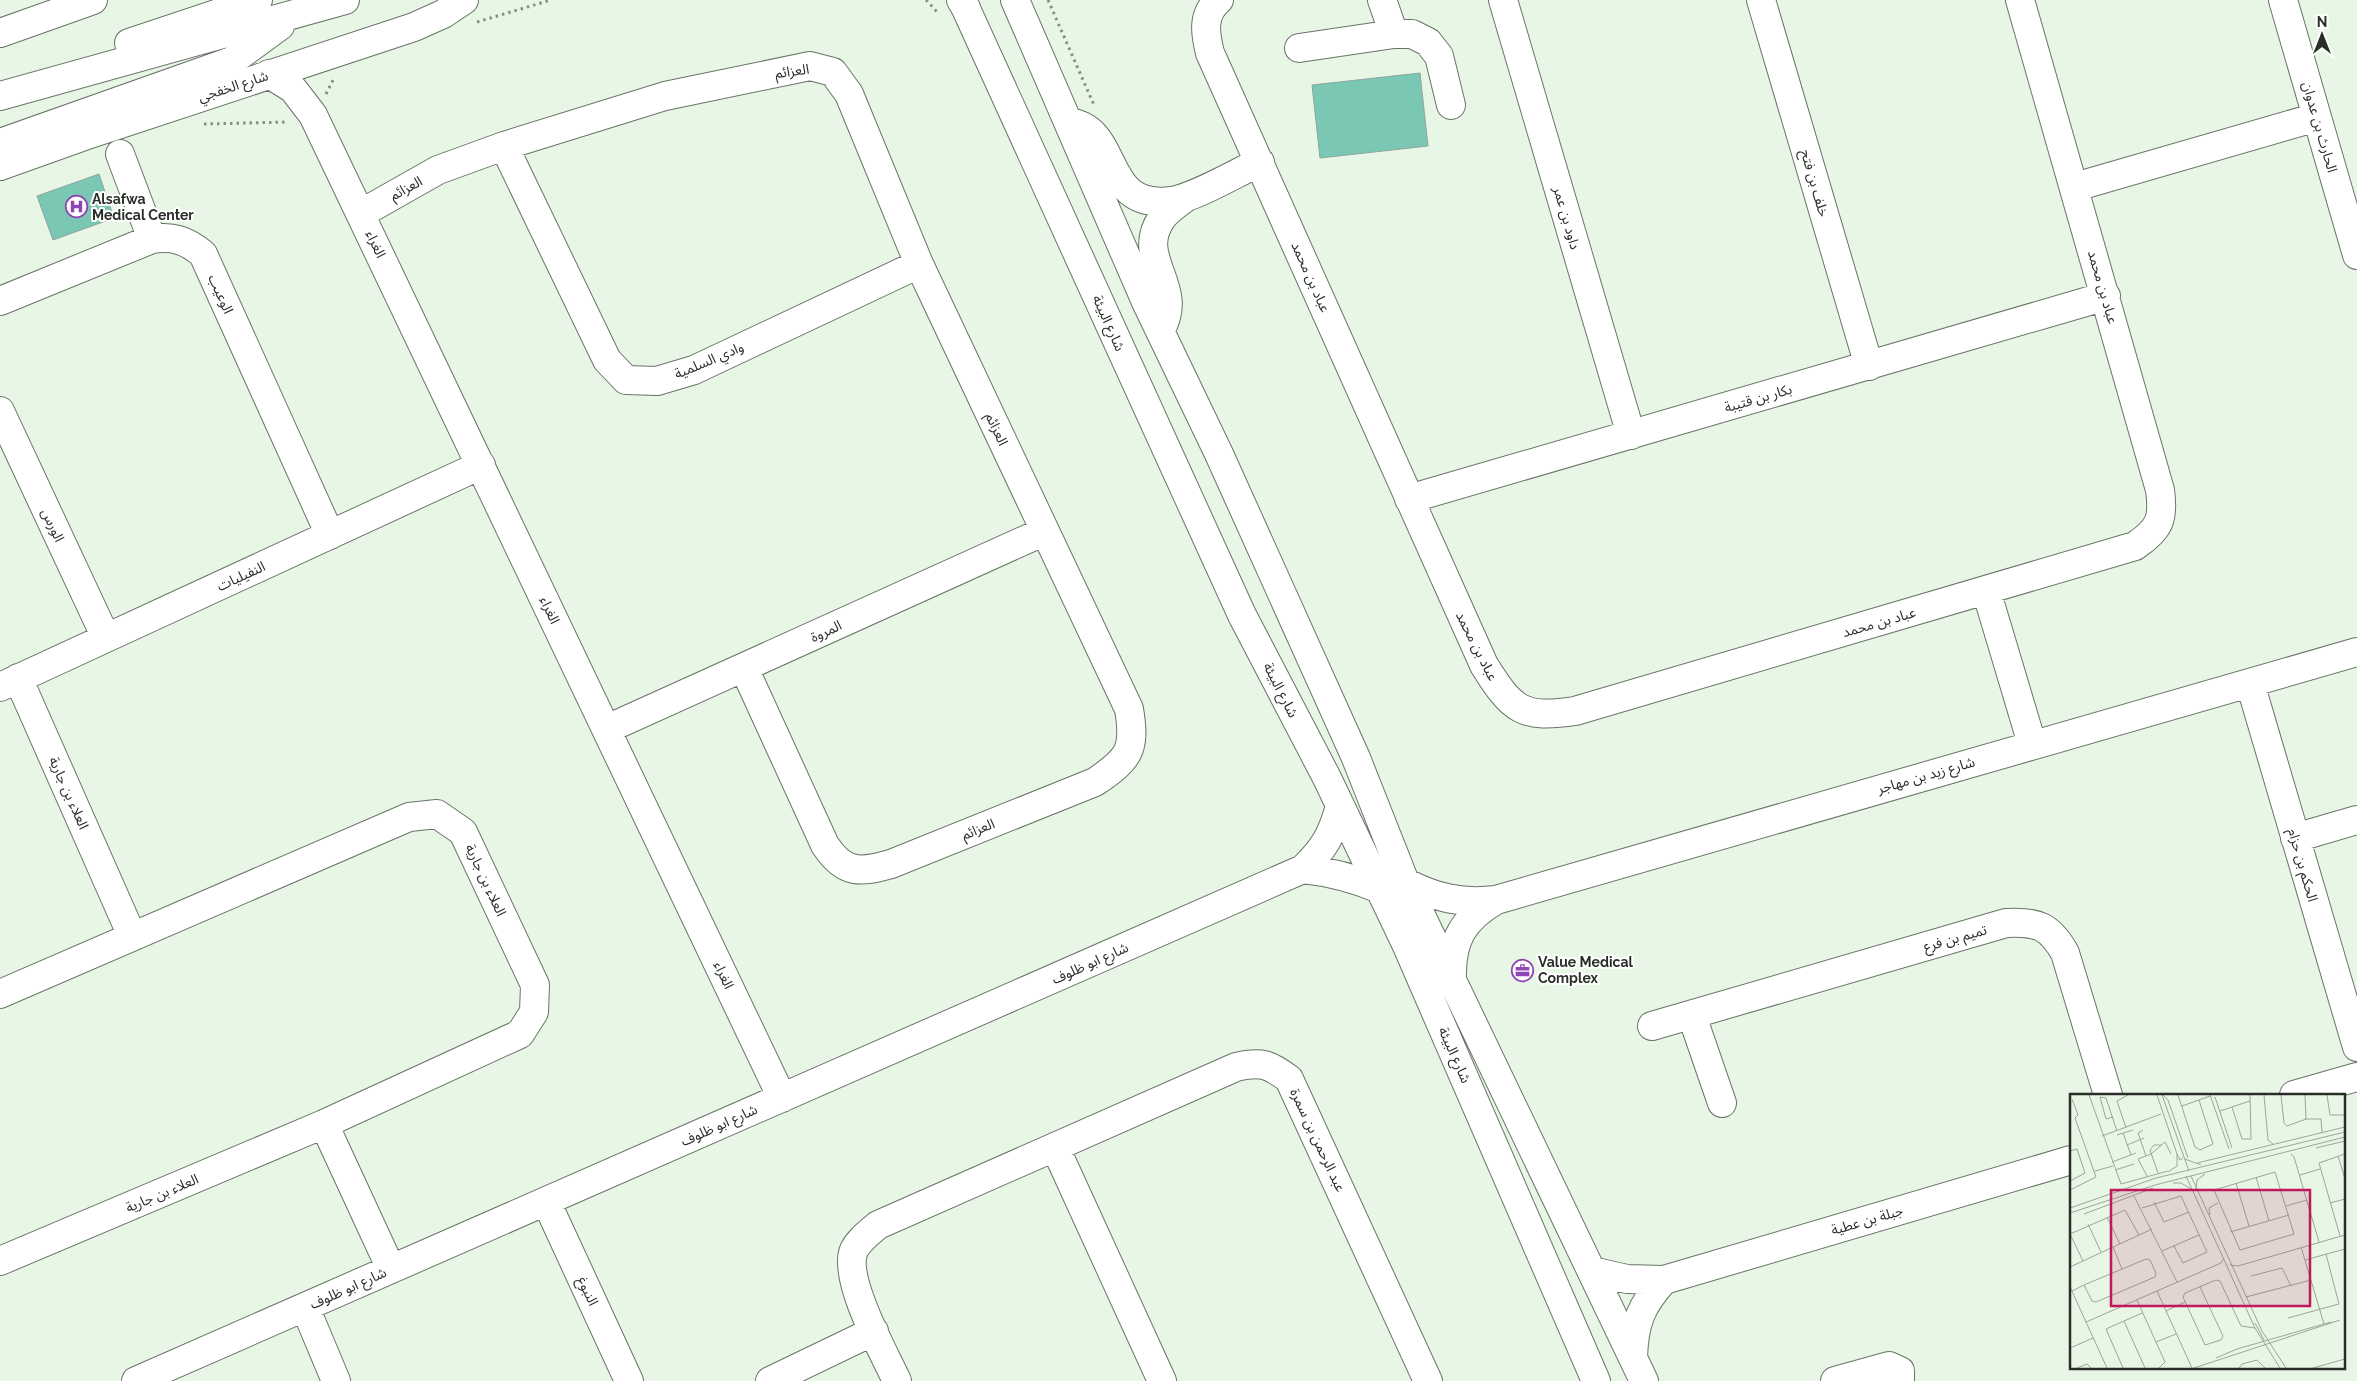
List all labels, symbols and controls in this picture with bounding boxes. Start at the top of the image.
north arrow [2297,10,2347,60]
text: N [2317,14,2327,30]
street label: العزائم [774,61,811,84]
street label: شارع الخفجي [196,67,271,108]
street label: الحارث بن عدوان [2298,80,2341,175]
street label: خلف بن فتح [1795,147,1832,219]
street label: العزائم [387,173,426,206]
street label: داود بن عمر [1549,184,1584,252]
place label: Alsafwa Medical Center [92,191,194,223]
hospital icon: Alsafwa Medical Center [64,195,88,219]
street label: الغراء [362,228,389,261]
street label: عباد بن محمد [1287,239,1334,315]
street label: عباد بن محمد [2084,248,2121,326]
street label: الوعيب [204,272,237,316]
street label: شارع البيئة [1087,293,1128,355]
street label: وادي السلمية [672,338,747,385]
street label: بكار بن قتيبة [1722,381,1794,416]
street label: العزائم [980,410,1012,449]
street label: الورس [37,506,68,545]
street label: النفيليات [214,558,268,594]
street label: الغراء [536,594,563,627]
street label: عباد بن محمد [1840,604,1918,641]
street label: عباد بن محمد [1452,609,1501,684]
street label: المروة [808,617,845,646]
street label: شارع البيئة [1258,660,1302,721]
street label: شارع زيد بن مهاجر [1874,753,1977,800]
street label: العلاء بن جارية [45,754,92,832]
street label: العزائم [959,815,998,846]
street label: الحكم بن حزام [2282,826,2321,904]
street label: العلاء بن جارية [461,841,510,919]
street label: تميم بن فرع [1921,921,1989,958]
street label: شارع ابو ظلوف [1049,939,1132,990]
place label: Value Medical Complex [1538,954,1633,986]
office icon: Value Medical Complex [1510,958,1534,982]
street label: الغراء [710,959,737,992]
street label: شارع البيئة [1433,1025,1474,1087]
street label: عبد الرحمن بن سمرة [1286,1086,1349,1195]
inset map [2070,1094,2344,1368]
street label: شارع ابو ظلوف [678,1101,761,1152]
street label: العلاء بن جارية [123,1170,201,1216]
street label: جبلة بن عطية [1829,1202,1905,1239]
street label: شارع ابو ظلوف [307,1264,390,1315]
street label: النبوغ [572,1274,602,1309]

